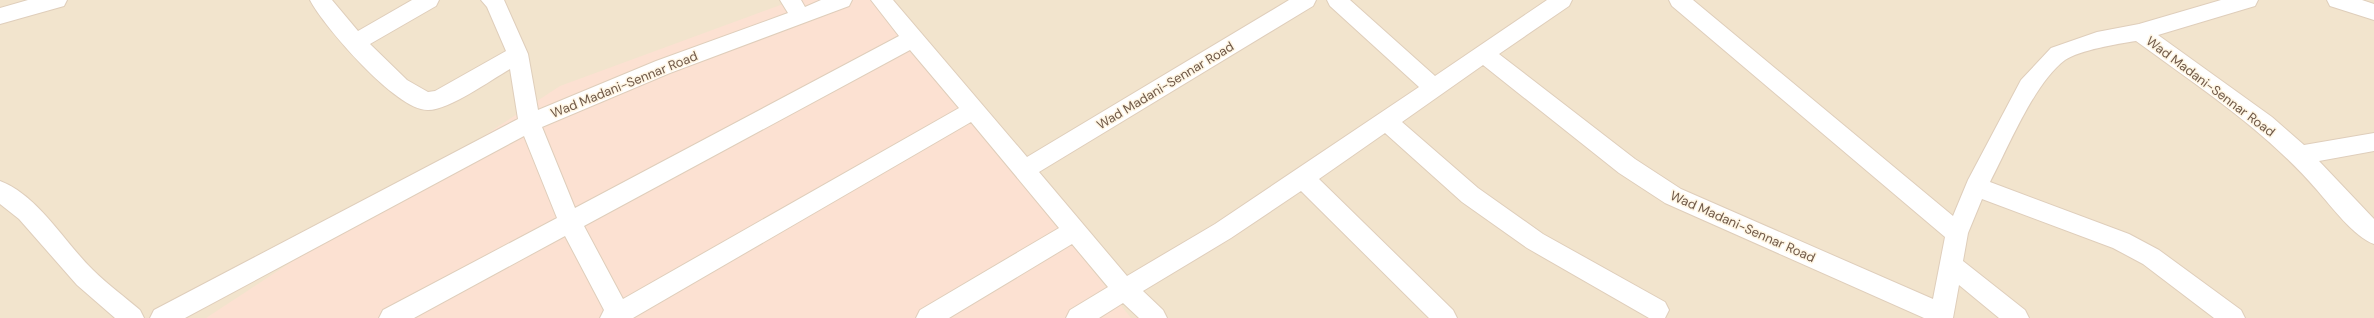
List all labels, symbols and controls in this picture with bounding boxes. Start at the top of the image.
street label: Wad Madani-Sennar Road [2143,32,2278,140]
street label: Wad Madani-Sennar Road [1094,38,1237,133]
street label: Wad Madani-Sennar Road [548,47,700,122]
street label: Wad Madani-Sennar Road [1668,187,1818,266]

